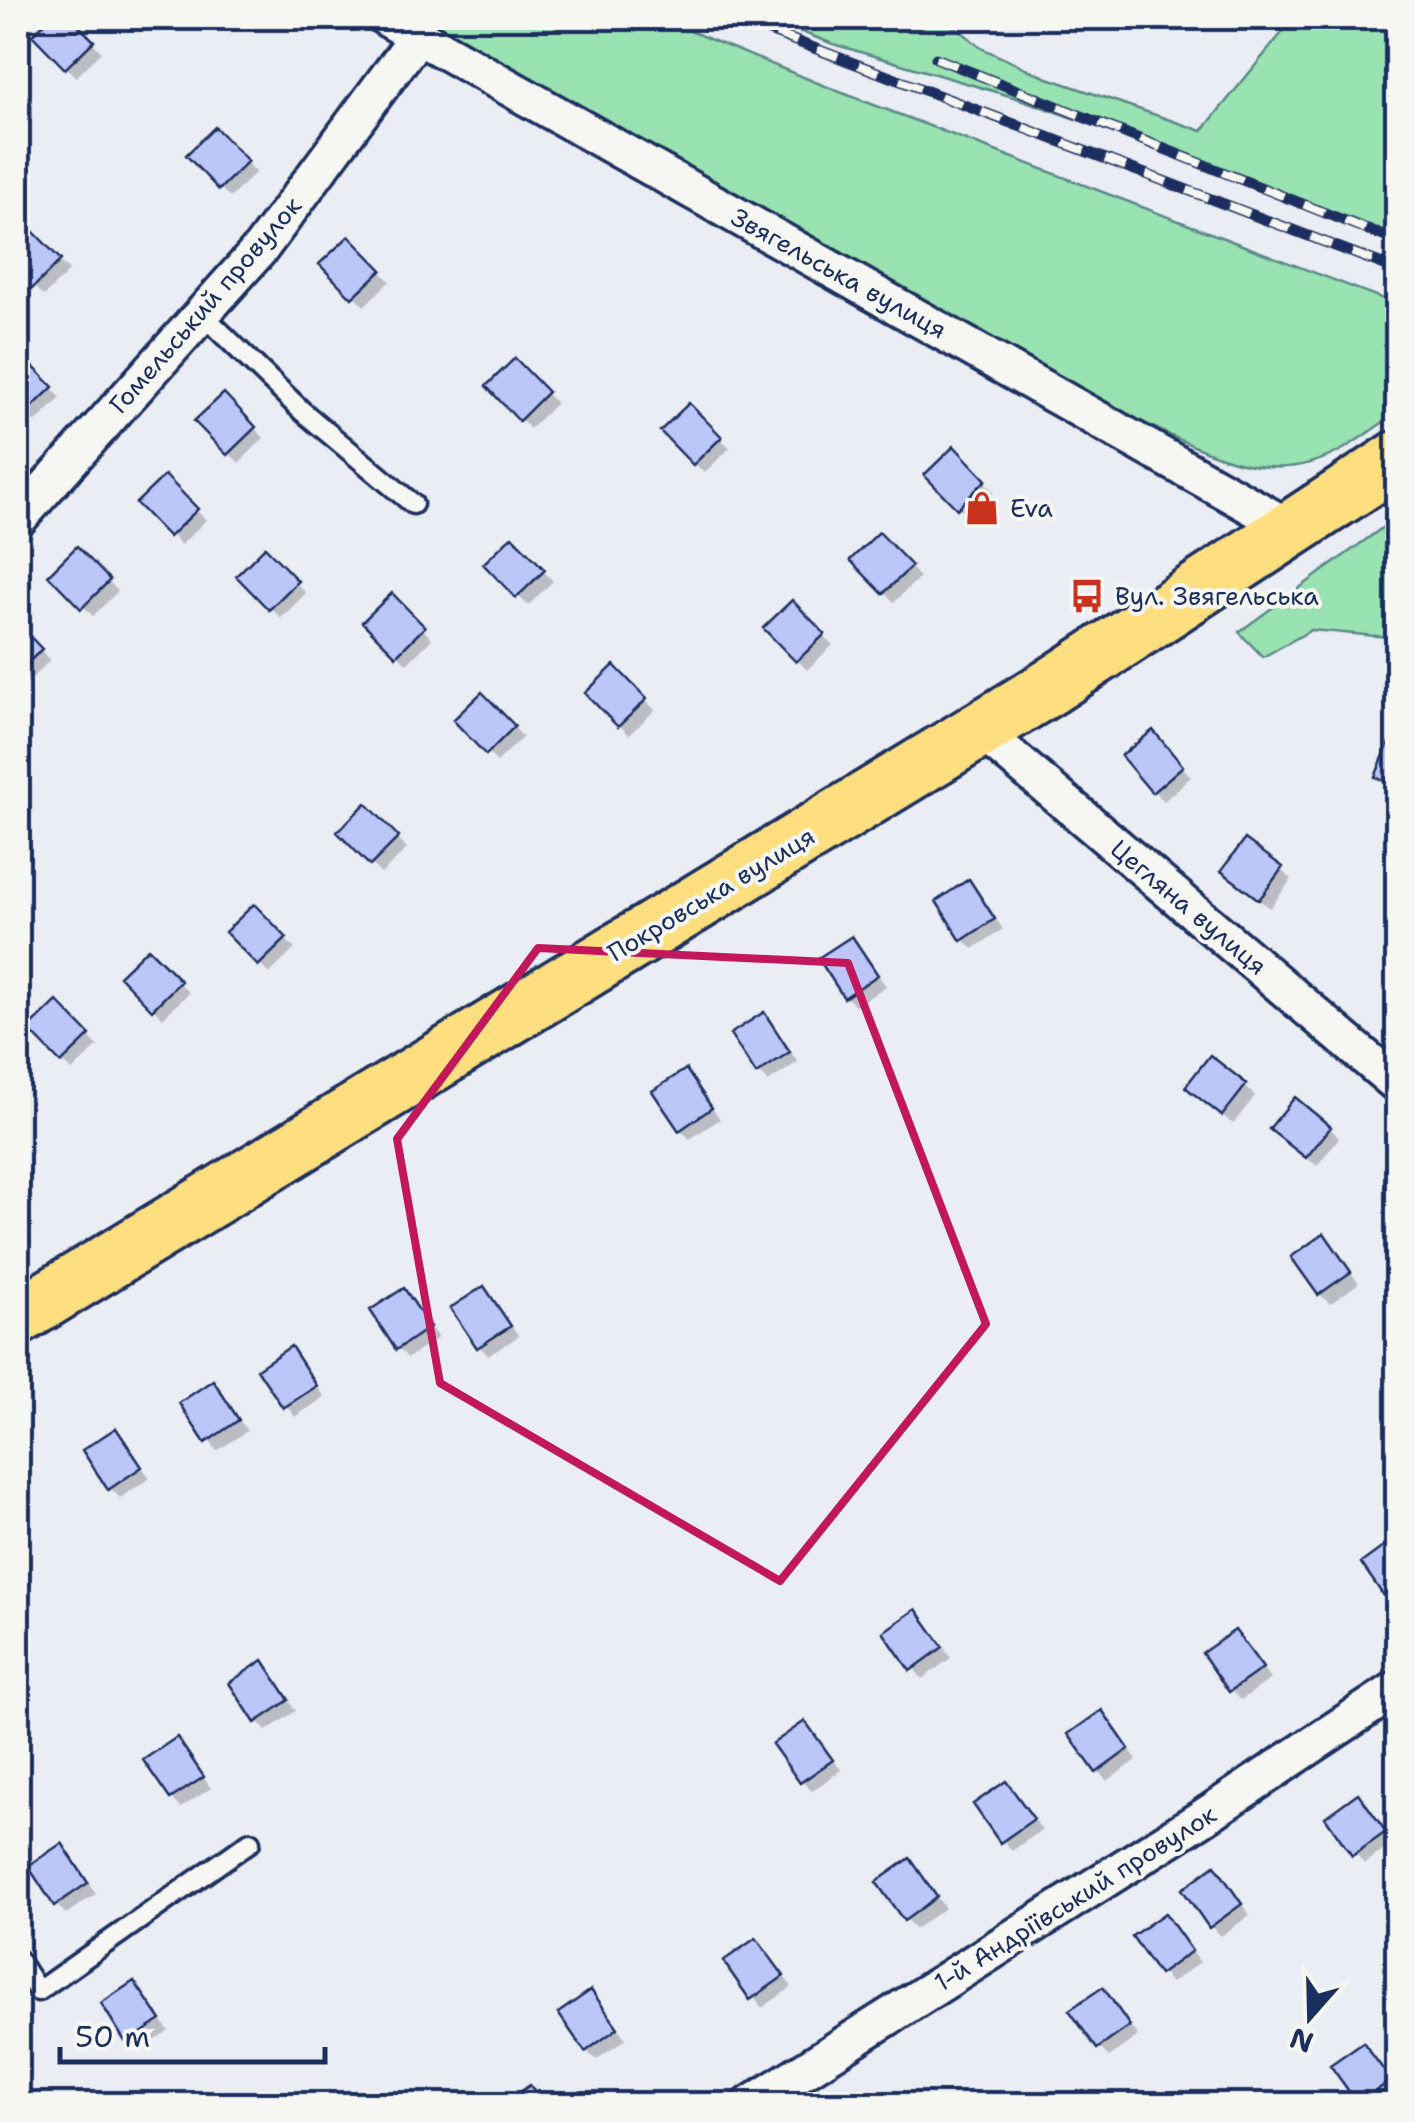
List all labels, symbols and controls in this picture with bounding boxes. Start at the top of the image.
street label: Гомельський провулок [101,189,309,421]
street label: Звягельська вулиця [725,200,953,346]
shop icon: Eva [963,489,1001,527]
place label: Eva [1010,491,1053,525]
bus stop icon: Вул. Звягельська [1068,577,1106,615]
place label: Вул. Звягельська [1115,579,1319,613]
street label: Покровська вулиця [601,819,821,969]
street label: Цегляна вулиця [1104,832,1274,982]
street label: 1-й Андріївський провулок [927,1797,1223,1999]
north arrow [1260,1967,1360,2067]
scale bar [60,2002,325,2064]
text: 50 m [75,2016,150,2057]
text: N [1285,2019,1318,2062]

